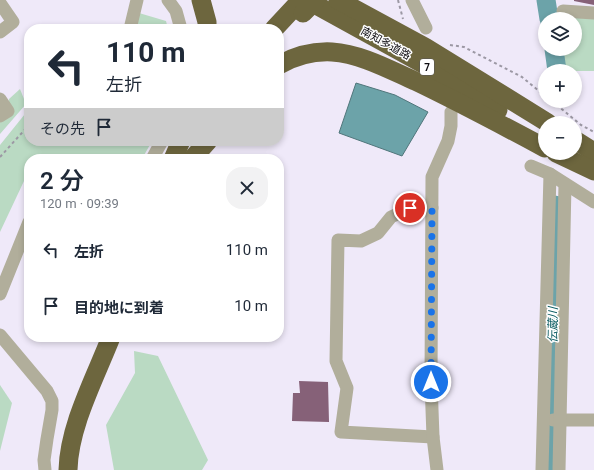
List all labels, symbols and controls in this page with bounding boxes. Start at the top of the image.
map controls [538,12,582,160]
button: layers [538,12,582,56]
street label: 南知多道路 [359,24,413,62]
text: 110 m [106,36,185,69]
icon: left [40,40,92,92]
road number: 7 [420,59,434,75]
button: + [538,64,582,108]
text: 左折 [106,74,142,95]
icon: arrive [93,116,115,138]
button: − [538,116,582,160]
text: その先 [40,120,85,138]
text: 2 分 [40,167,84,195]
button: close [226,167,268,209]
pin [393,191,427,225]
text: 120 m · 09:39 [40,196,119,211]
icon: arrive [399,197,421,219]
icon: left [40,239,62,261]
text: 110 m [226,241,268,259]
text: 左折 [74,243,104,261]
icon: arrive [40,295,62,317]
text: 10 m [234,297,268,315]
text: 目的地に到着 [74,299,164,317]
water label: 伝蔵川 [546,305,560,343]
position arrow [410,361,452,403]

